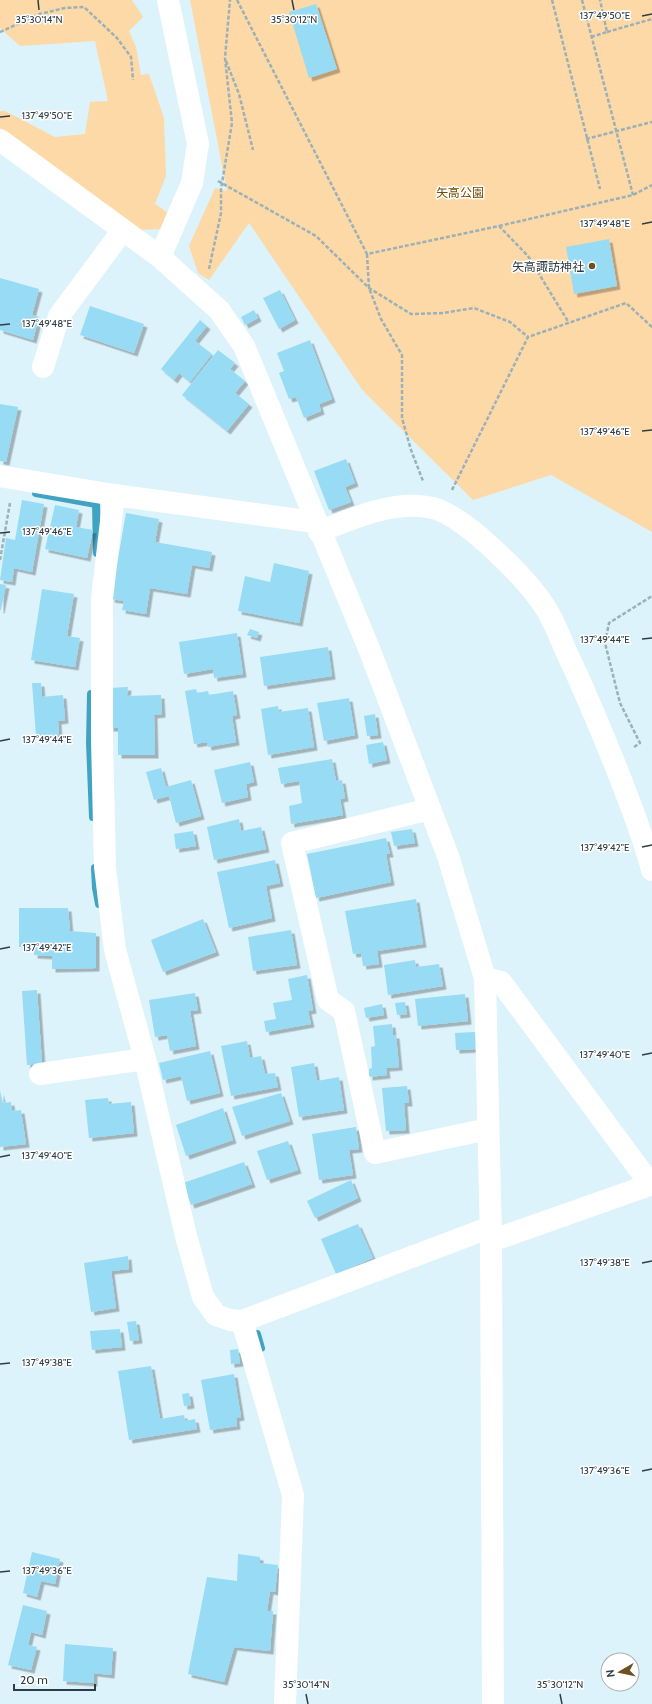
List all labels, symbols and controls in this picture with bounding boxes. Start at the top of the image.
text: 137°49'50"E [580,9,631,22]
text: 35°30'14"N [15,13,63,26]
text: 35°30'12"N [271,13,317,26]
text: 137°49'50"E [22,109,73,122]
park label: 矢高公園 [436,185,484,200]
text: 137°49'48"E [580,217,630,230]
place label: 矢高諏訪神社 [512,259,584,274]
marker: 矢高諏訪神社 [587,261,597,271]
text: 137°49'48"E [22,317,72,330]
text: 137°49'46"E [580,425,630,438]
text: 137°49'46"E [22,525,72,538]
text: 137°49'44"E [580,633,630,646]
text: 137°49'44"E [22,733,72,746]
text: 137°49'42"E [580,841,630,854]
text: 137°49'42"E [22,941,72,954]
text: 137°49'40"E [580,1048,631,1061]
text: 137°49'40"E [22,1149,73,1162]
text: 137°49'38"E [580,1256,630,1269]
text: 137°49'38"E [22,1356,72,1369]
text: 137°49'36"E [580,1464,630,1477]
text: 137°49'36"E [22,1564,72,1577]
north arrow [600,1652,640,1692]
scale bar [14,1666,95,1692]
text: N [603,1669,618,1679]
text: 20 m [20,1672,48,1687]
text: 35°30'14"N [282,1678,330,1691]
text: 35°30'12"N [537,1678,583,1691]

